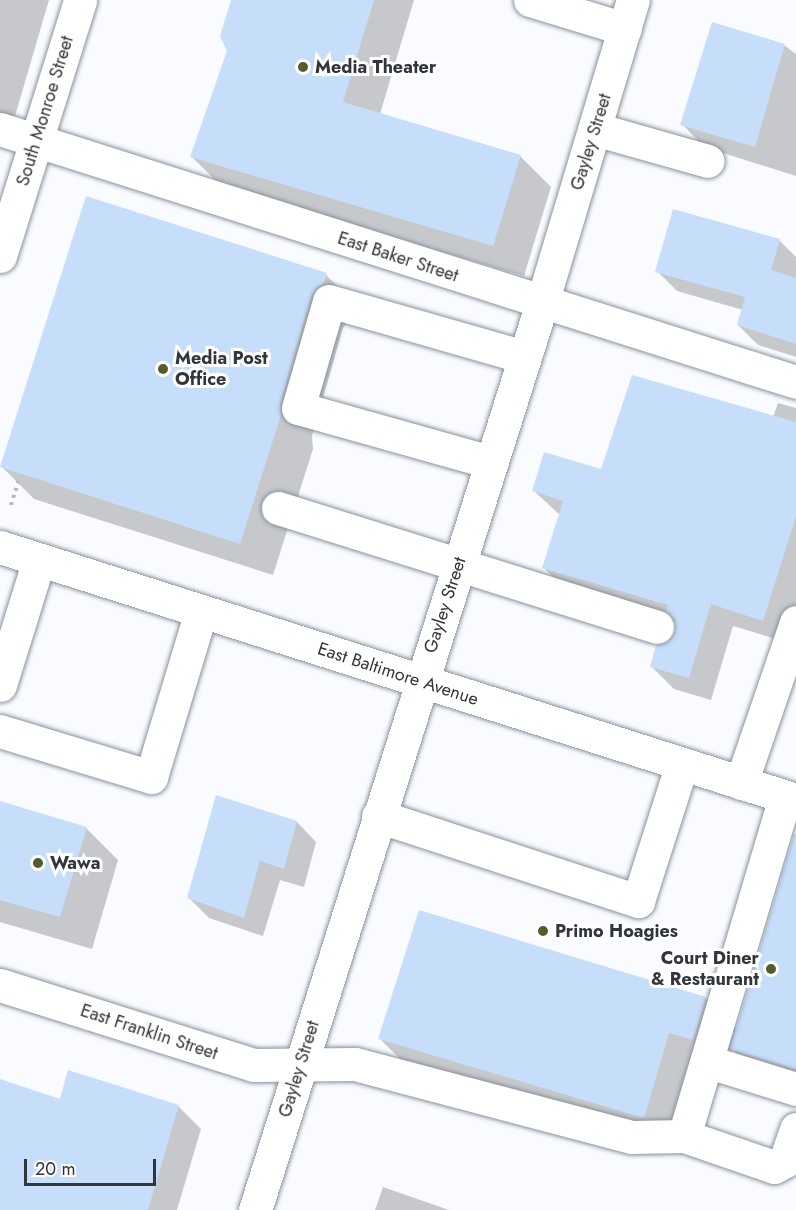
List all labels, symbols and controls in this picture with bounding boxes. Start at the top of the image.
street label: South Monroe Street [12,33,78,189]
place label: Media Theater [315,56,436,78]
marker: Media Theater [296,60,310,74]
street label: Gayley Street [566,91,616,193]
street label: East Baker Street [335,227,461,287]
place label: Media Post Office [175,348,268,391]
marker: Media Post Office [156,362,170,376]
street label: Gayley Street [419,554,471,656]
street label: East Baltimore Avenue [315,638,481,710]
place label: Wawa [50,852,100,874]
marker: Wawa [31,856,45,870]
place label: Primo Hoagies [555,920,678,942]
marker: Primo Hoagies [536,924,550,938]
place label: Court Diner & Restaurant [651,948,759,990]
marker: Court Diner & Restaurant [764,962,778,976]
street label: East Franklin Street [78,1000,220,1064]
street label: Gayley Street [274,1018,324,1120]
scale bar [27,1147,159,1185]
text: 20 m [35,1156,75,1182]

